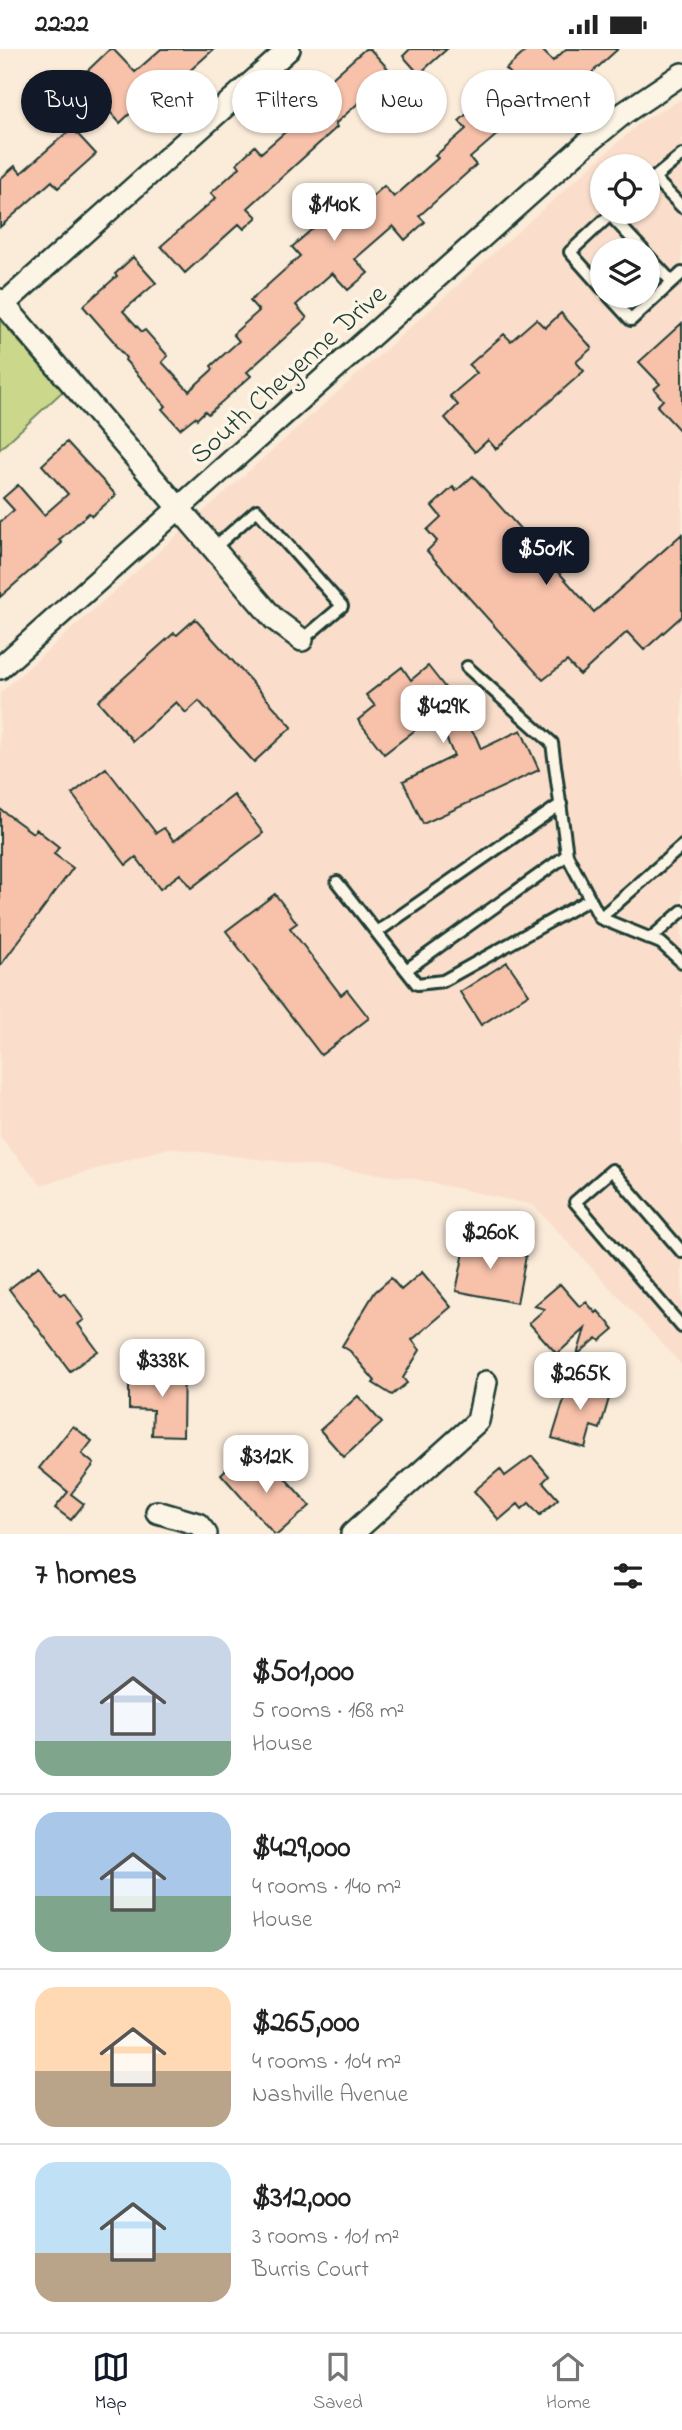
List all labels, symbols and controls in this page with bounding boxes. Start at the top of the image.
text: 22:22 [35,6,89,44]
chip: Buy [21,70,112,133]
chip: Rent [126,70,218,133]
chip: Filters [232,70,342,133]
chip: New [356,70,447,133]
chip: Apartment [461,70,615,133]
map controls [590,154,660,308]
button: locate [590,154,660,224]
pin: $140K [285,183,383,243]
text: $140K [308,189,360,222]
button: layers [590,238,660,308]
street label: South Cheyenne Drive [182,275,397,476]
pin: $501K [497,527,595,587]
text: $501K [518,533,574,566]
pin: $429K [394,685,492,745]
text: $429K [417,691,469,724]
pin: $260K [441,1211,539,1271]
text: $260K [462,1217,518,1250]
pin: $338K [113,1339,211,1399]
text: $338K [136,1345,188,1378]
pin: $265K [531,1353,629,1412]
text: $265K [550,1358,610,1391]
pin: $312K [217,1435,315,1495]
text: $312K [239,1441,293,1474]
text: 7 homes [35,1554,137,1598]
icon: filters [609,1557,647,1595]
text: $501,000 [252,1651,354,1695]
icon: home [91,1664,175,1748]
text: 5 rooms · 168 m² [252,1695,404,1728]
text: House [252,1728,312,1761]
text: $429,000 [252,1827,351,1871]
icon: home [91,1840,175,1924]
text: 4 rooms · 140 m² [252,1871,401,1904]
text: House [252,1904,312,1937]
text: $265,000 [252,2002,359,2046]
icon: home [91,2015,175,2099]
text: 4 rooms · 104 m² [252,2046,401,2079]
text: Nashville Avenue [252,2079,408,2112]
text: $312,000 [252,2177,351,2221]
icon: home [91,2190,175,2274]
text: 3 rooms · 101 m² [252,2221,399,2254]
text: Burris Court [252,2254,369,2287]
tab: Map [92,2348,130,2417]
tab: Saved [313,2348,363,2417]
tab: Home [546,2348,590,2417]

